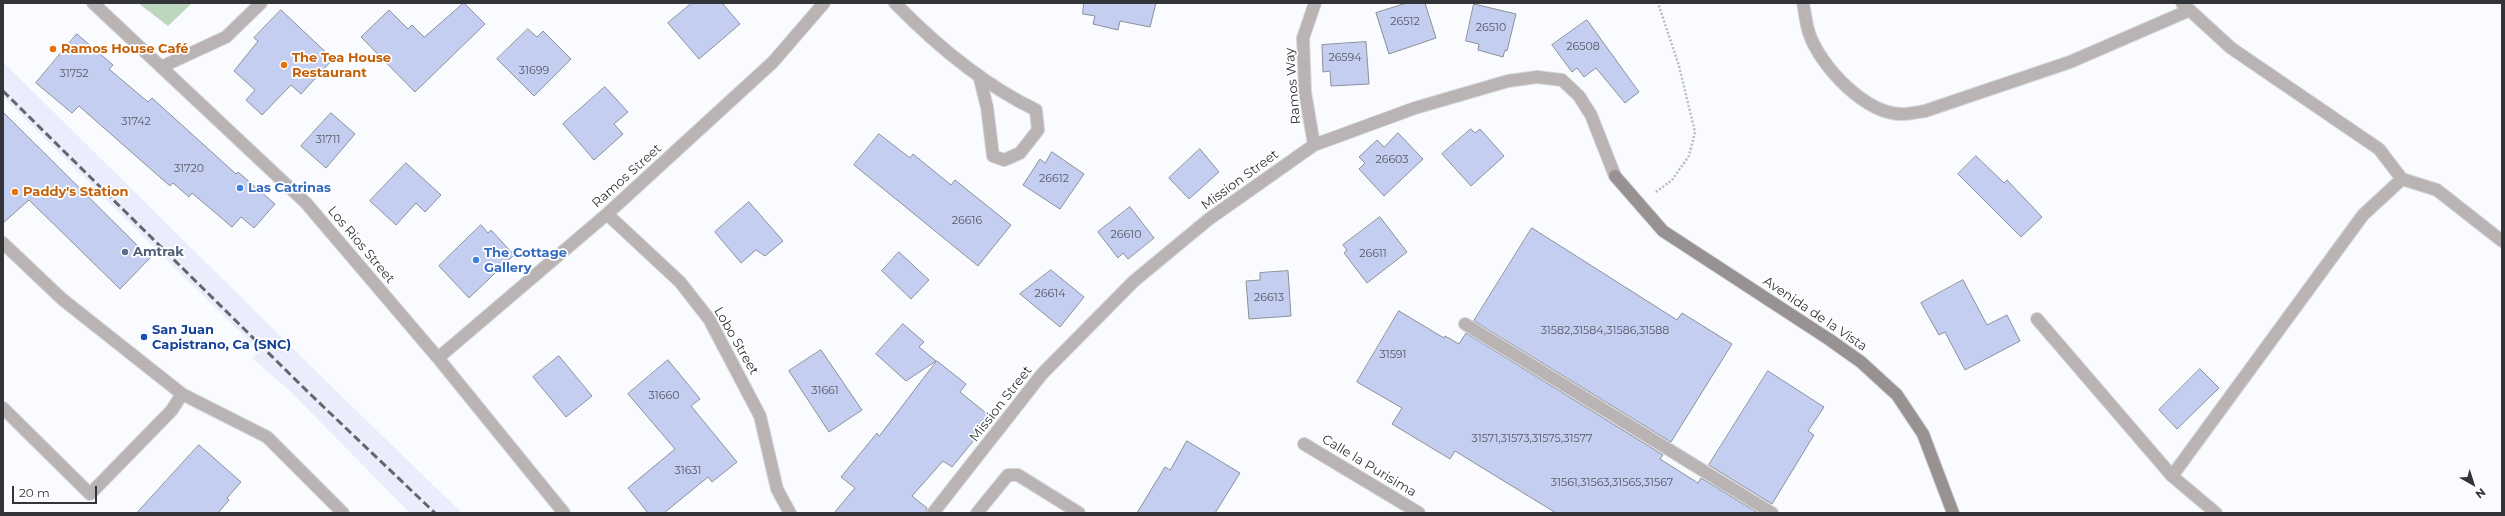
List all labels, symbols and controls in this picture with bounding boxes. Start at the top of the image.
house number: 26512 [1390,15,1420,29]
house number: 26510 [1476,21,1506,35]
house number: 26508 [1566,40,1600,54]
place label: Ramos House Café [61,41,189,57]
marker: Ramos House Café [48,44,58,54]
street label: Ramos Way [1282,47,1304,125]
place label: The Tea House Restaurant [292,50,391,81]
house number: 26594 [1328,51,1362,65]
marker: The Tea House Restaurant [279,60,289,70]
house number: 31699 [519,64,549,78]
house number: 31752 [60,67,88,81]
house number: 31742 [121,115,151,129]
house number: 31711 [316,133,340,147]
street label: Ramos Street [589,141,665,211]
street label: Mission Street [1198,147,1282,213]
house number: 26603 [1376,153,1408,167]
house number: 31720 [174,162,204,176]
house number: 26612 [1039,172,1069,186]
place label: Las Catrinas [248,180,331,196]
marker: Las Catrinas [235,183,245,193]
place label: Paddy's Station [23,184,129,200]
marker: Paddy's Station [10,187,20,197]
street label: Los Rios Street [324,203,398,287]
house number: 26616 [952,214,982,228]
house number: 26610 [1111,228,1141,242]
place label: Amtrak [133,244,184,260]
place label: The Cottage Gallery [484,245,567,276]
marker: Amtrak [120,247,130,257]
house number: 26611 [1359,247,1387,261]
marker: The Cottage Gallery [471,255,481,265]
street label: Avenida de la Vista [1760,273,1870,355]
house number: 26614 [1035,287,1065,301]
house number: 26613 [1254,291,1284,305]
street label: Lobo Street [710,304,762,378]
place label: San Juan Capistrano, Ca (SNC) [152,322,291,353]
house number: 31582,31584,31586,31588 [1541,324,1669,338]
marker: San Juan Capistrano, Ca (SNC) [139,332,149,342]
house number: 31591 [1379,348,1407,362]
street label: Mission Street [967,363,1035,445]
house number: 31661 [811,384,839,398]
house number: 31660 [649,389,679,403]
street label: Calle la Purisima [1319,432,1419,500]
house number: 31571,31573,31575,31577 [1472,432,1592,446]
house number: 31631 [674,464,702,478]
north arrow [2453,464,2493,504]
house number: 31561,31563,31565,31567 [1551,476,1673,490]
scale bar [14,478,99,504]
text: 20 m [19,485,50,500]
text: N [2473,485,2488,502]

